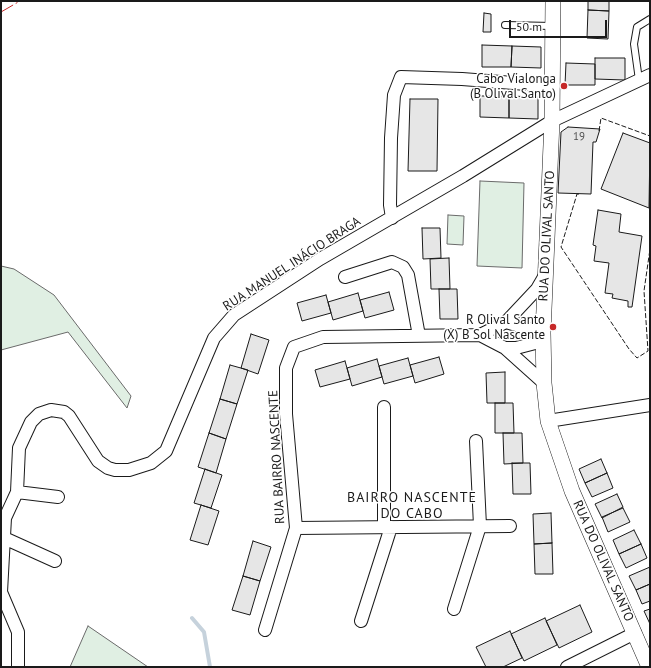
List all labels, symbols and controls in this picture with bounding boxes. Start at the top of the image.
scale bar [511,12,609,38]
text: 50 m [516,19,542,34]
place label: Cabo Vialonga (B Olival Santo) [470,71,556,102]
marker: Cabo Vialonga (B Olival Santo) [559,81,569,91]
house number: 19 [573,130,585,144]
street label: RUA DO OLIVAL SANTO [536,170,558,302]
street label: RUA MANUEL INÁCIO BRAGA [220,214,364,314]
place label: R Olival Santo (X) B Sol Nascente [443,312,545,343]
marker: R Olival Santo (X) B Sol Nascente [548,322,558,332]
street label: RUA BAIRRO NASCENTE [266,390,288,524]
district label: BAIRRO NASCENTE DO CABO [347,490,477,522]
street label: RUA DO OLIVAL SANTO [569,498,637,624]

